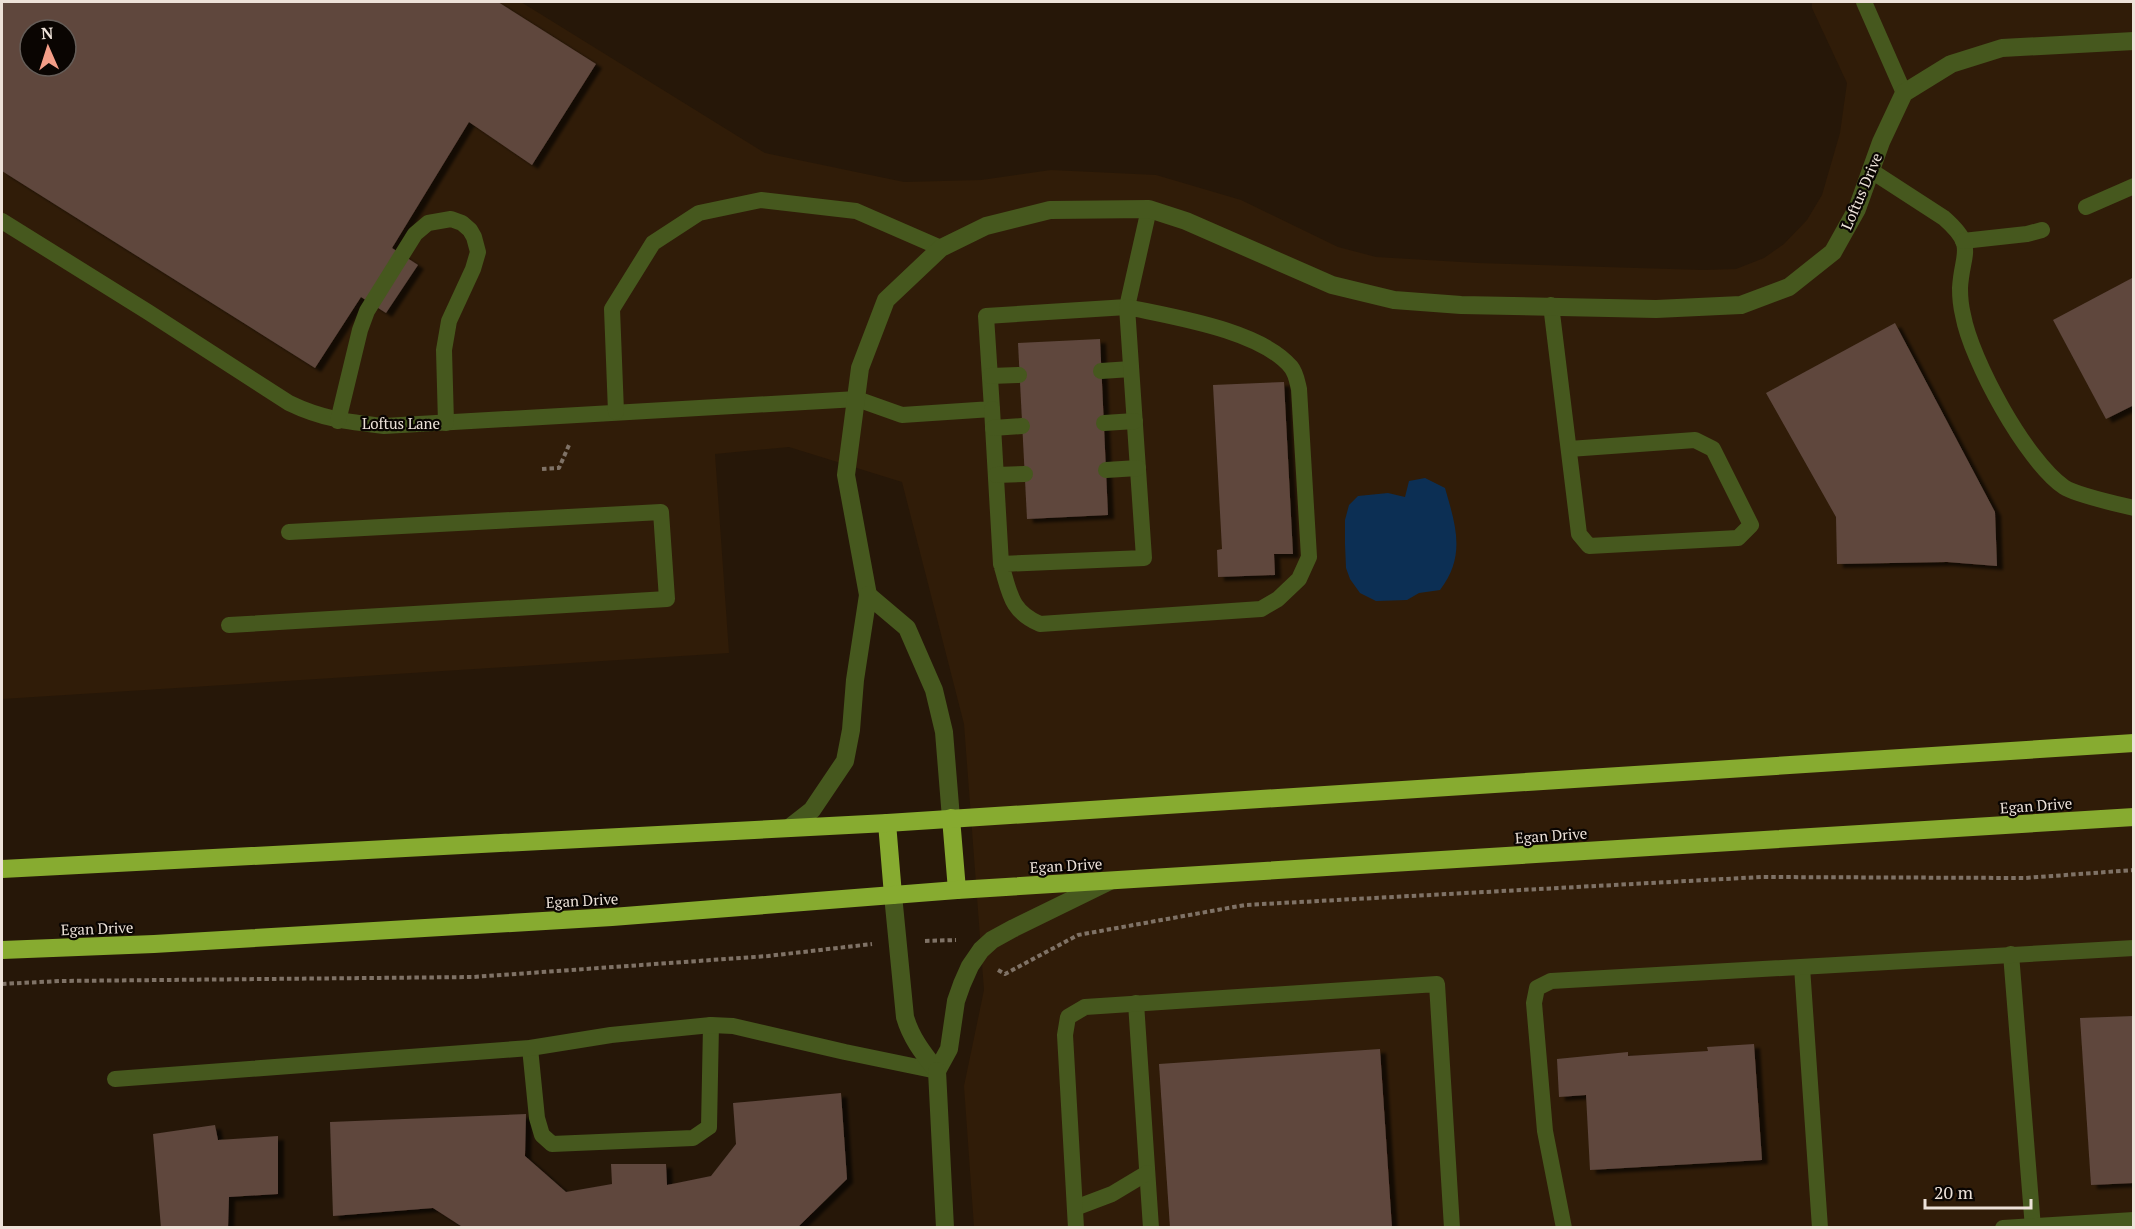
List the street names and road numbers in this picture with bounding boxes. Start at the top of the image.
street label: Loftus Drive [1836,150,1886,232]
street label: Loftus Lane [362,413,440,433]
street label: Egan Drive [1999,792,2073,818]
street label: Egan Drive [1514,822,1588,848]
street label: Egan Drive [1029,853,1103,877]
street label: Egan Drive [545,888,619,912]
street label: Egan Drive [60,917,134,939]

